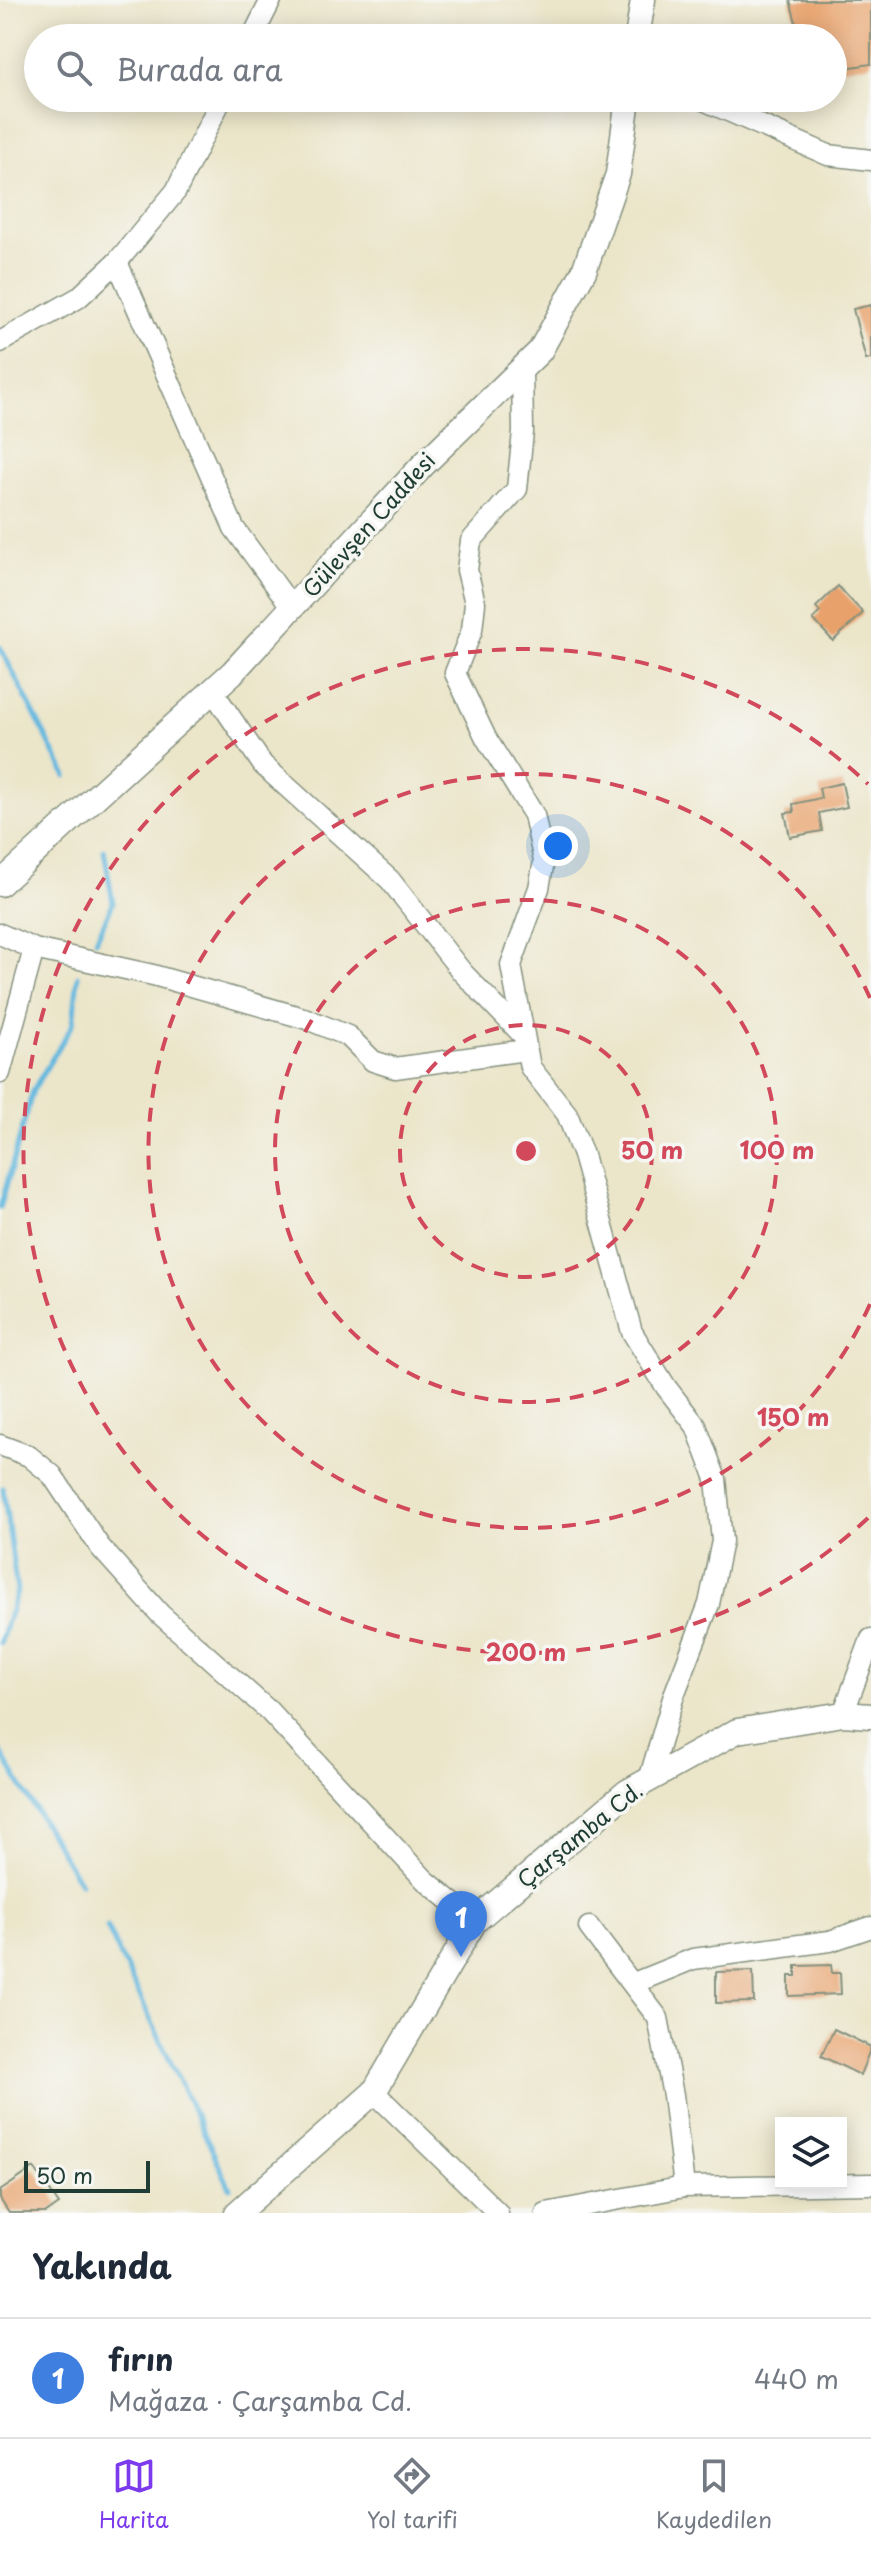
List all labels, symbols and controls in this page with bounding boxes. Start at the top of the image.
search box [24,24,847,112]
icon: search [52,46,96,90]
text: Burada ara [116,46,282,91]
street label: Gülevşen Caddesi [294,444,442,604]
your location [538,826,578,866]
text: 50 m [621,1131,683,1167]
text: 100 m [740,1131,814,1167]
centre of rings [512,1137,540,1165]
text: 150 m [757,1398,829,1434]
text: 200 m [486,1633,566,1669]
street label: Çarşamba Cd. [509,1773,649,1895]
pin: 1 [435,1891,487,1957]
map controls [775,2117,847,2189]
button: layers [775,2117,847,2189]
scale bar [24,2157,150,2193]
text: 50 m [36,2158,93,2191]
text: Yakında [32,2239,172,2291]
text: fırın [108,2336,174,2381]
text: 1 [52,2359,64,2398]
text: 440 m [754,2359,839,2398]
text: Mağaza · Çarşamba Cd. [108,2381,412,2420]
tab: Harita [99,2454,169,2535]
tab: Yol tarifi [367,2454,458,2535]
tab: Kaydedilen [656,2454,772,2535]

